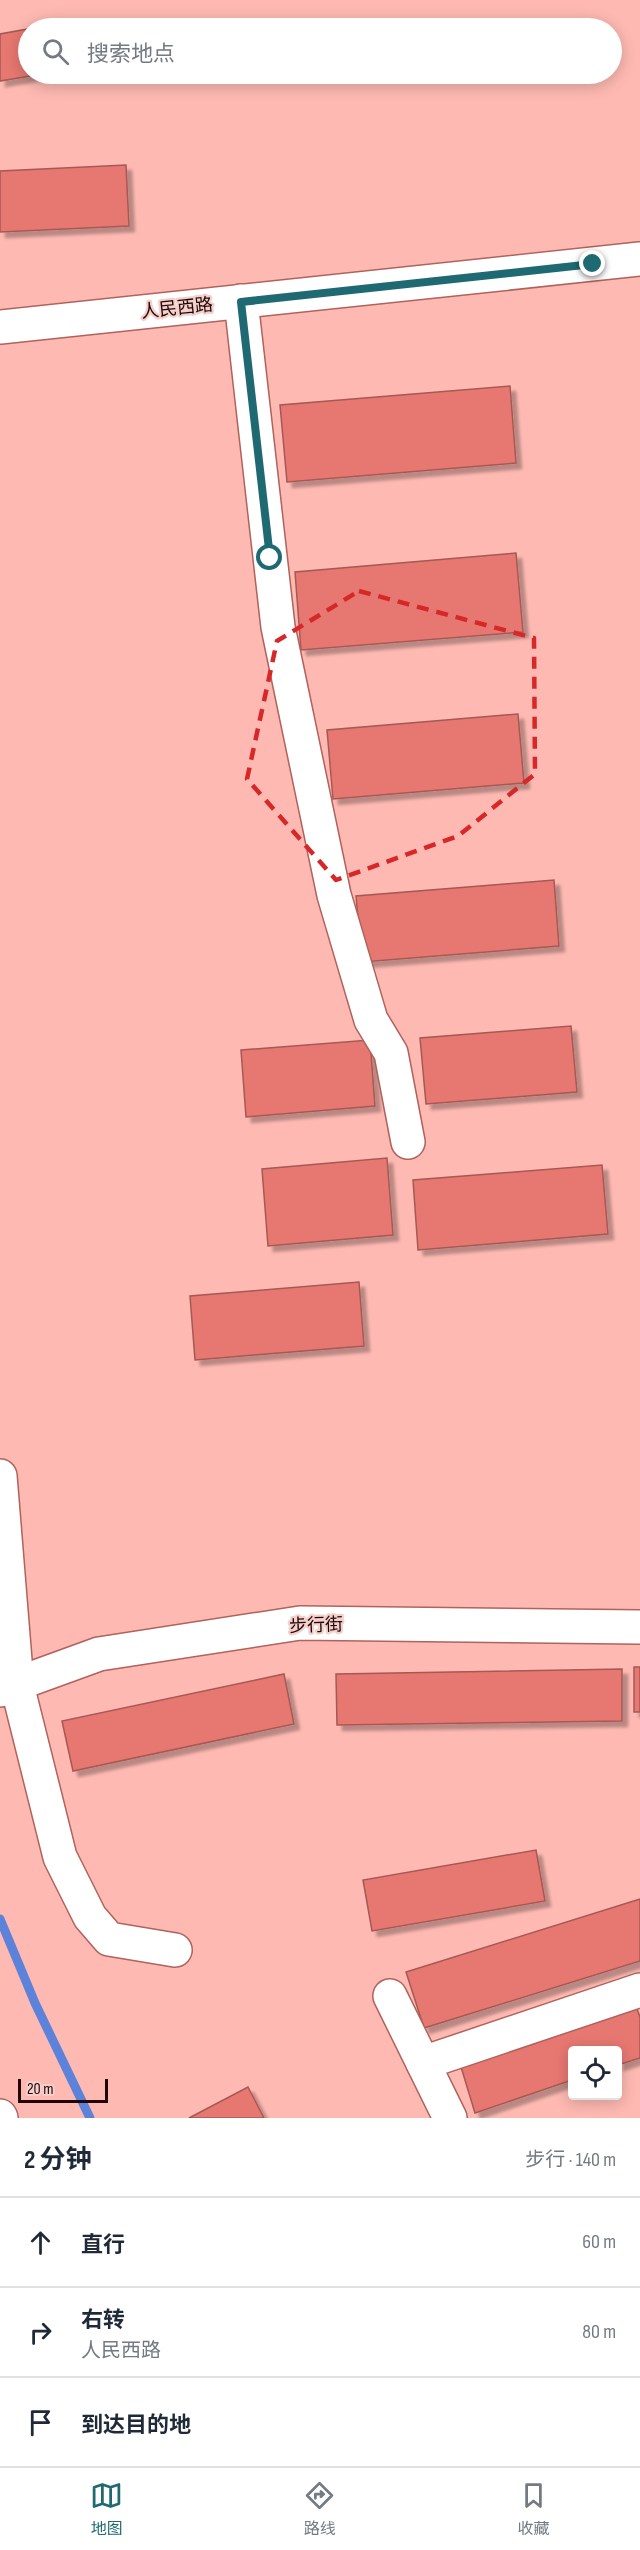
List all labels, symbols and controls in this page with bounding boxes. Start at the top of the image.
search box [18,18,622,84]
icon: search [39,35,72,68]
text: 搜索地点 [87,41,175,68]
route end [579,250,605,276]
street label: 人民西路 [140,294,214,323]
route start [256,544,282,570]
street label: 步行街 [289,1614,343,1637]
map controls [568,2046,622,2100]
button: locate [568,2046,622,2100]
scale bar [18,2076,108,2104]
text: 20 m [27,2080,54,2099]
text: 2 分钟 [24,2145,91,2176]
text: 步行 · 140 m [525,2148,616,2172]
icon: ahead [24,2226,57,2259]
text: 60 m [582,2230,616,2254]
text: 直行 [81,2232,125,2259]
text: 右转 [81,2307,125,2334]
icon: right [24,2316,57,2349]
text: 80 m [582,2320,616,2344]
text: 人民西路 [81,2339,161,2363]
icon: arrive [24,2406,57,2439]
text: 到达目的地 [81,2412,191,2439]
tab: 地图 [90,2479,123,2539]
tab: 路线 [303,2479,336,2539]
tab: 收藏 [517,2479,550,2539]

